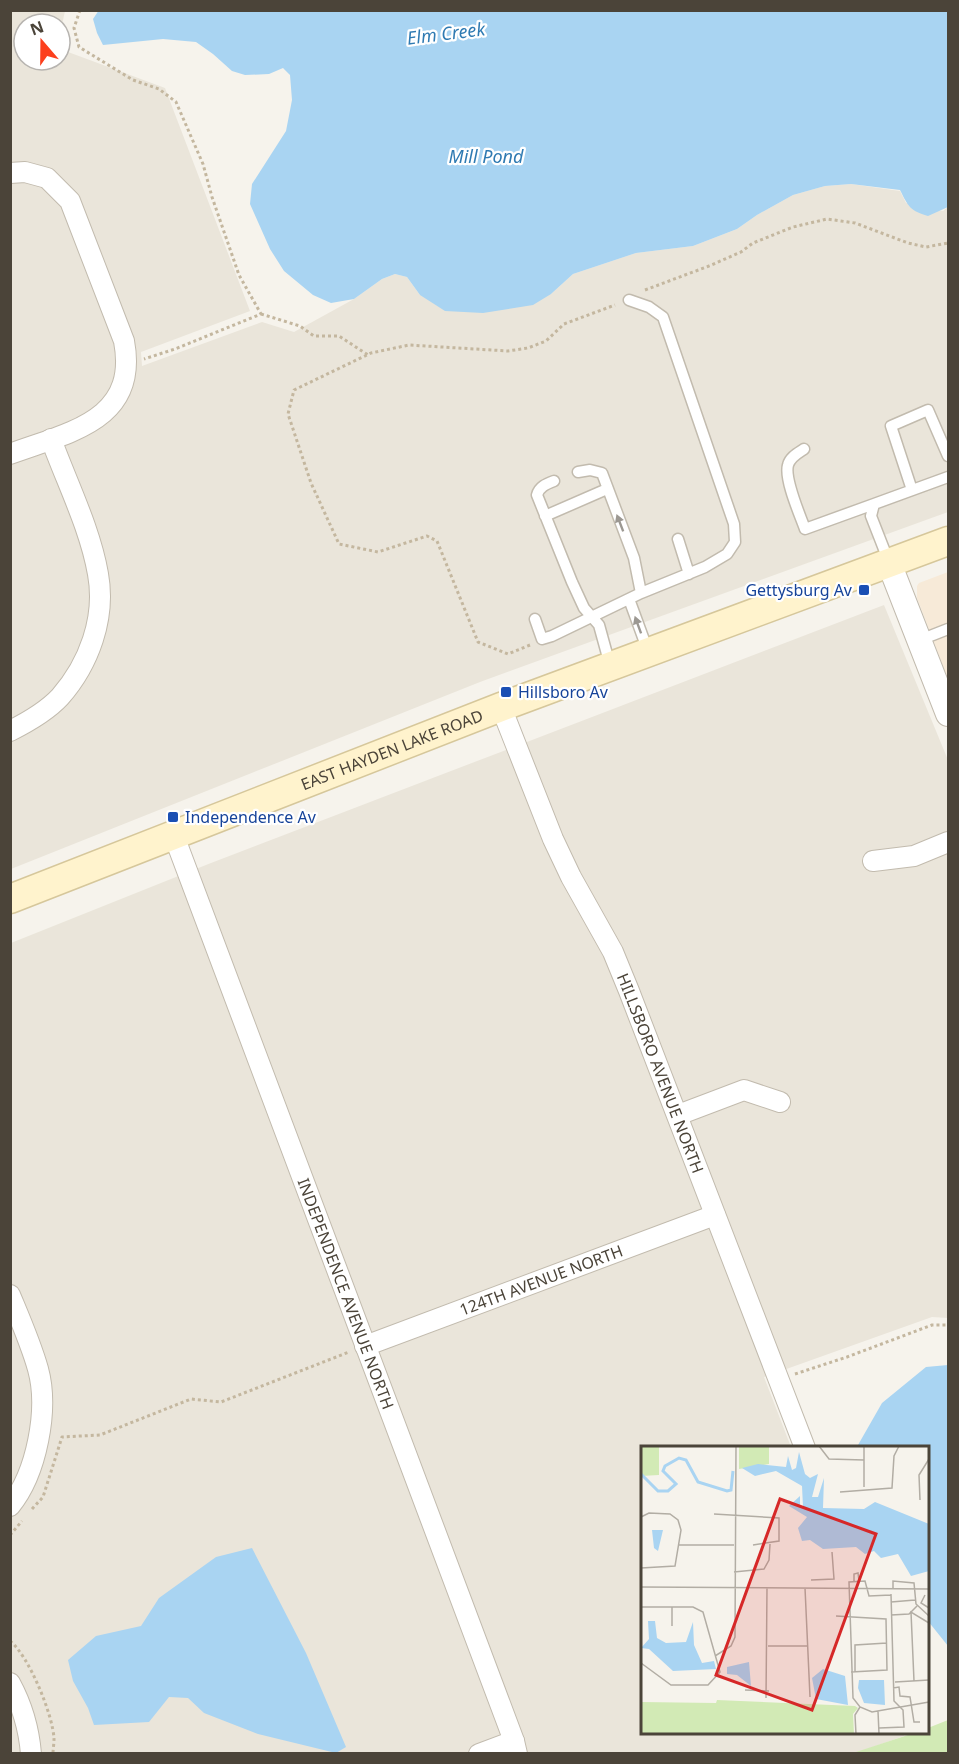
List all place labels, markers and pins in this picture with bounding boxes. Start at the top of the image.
place label: Gettysburg Av [745,579,853,601]
marker: Gettysburg Av [857,583,871,597]
place label: Hillsboro Av [518,681,609,703]
marker: Hillsboro Av [499,685,513,699]
place label: Independence Av [185,806,317,828]
marker: Independence Av [166,810,180,824]

